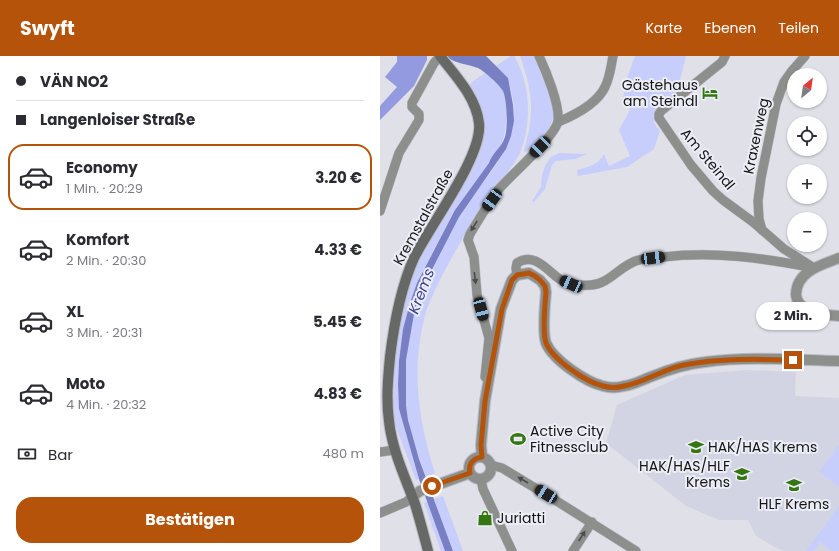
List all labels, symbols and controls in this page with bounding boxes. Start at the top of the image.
text: Swyft [20,15,75,42]
text: Karte [645,18,682,38]
text: Ebenen [704,18,756,38]
text: Teilen [778,18,819,38]
north arrow [787,68,827,108]
map controls [787,68,827,252]
text: VÄN NO2 [40,71,108,92]
place label: Gästehaus am Steindl [622,75,698,111]
hotel icon: Gästehaus am Steindl [701,84,719,102]
street label: Kraxenweg [738,96,774,176]
text: Langenloiser Straße [40,109,195,130]
button: locate [787,116,827,156]
street label: Am Steindl [676,124,740,194]
car [527,134,553,160]
text: Economy [66,157,138,178]
icon: car [18,159,54,195]
button: + [787,164,827,204]
street label: Kremstalstraße [388,165,458,269]
text: 3.20 € [315,167,362,188]
text: 1 Min. · 20:29 [66,179,143,198]
car [480,187,504,213]
button: − [787,212,827,252]
one-way arrow [471,220,478,232]
text: Komfort [66,229,129,250]
icon: car [18,231,54,267]
text: 4.33 € [314,239,362,260]
text: 2 Min. · 20:30 [66,251,146,270]
car [640,251,666,265]
water label: Krems [403,265,439,317]
one-way arrow [472,272,478,284]
car [558,274,584,294]
car [472,296,490,322]
text: XL [66,301,84,322]
callout: 2 Min. [756,302,830,330]
icon: car [18,303,54,339]
text: 2 Min. [774,306,812,325]
text: 5.45 € [313,311,362,332]
text: 3 Min. · 20:31 [66,323,143,342]
route end [784,351,802,369]
text: Moto [66,373,105,394]
icon: car [18,375,54,411]
text: 4.83 € [314,383,362,404]
text: 4 Min. · 20:32 [66,395,146,414]
place label: Active City Fitnessclub [530,421,608,457]
sports icon: Active City Fitnessclub [509,430,527,448]
place label: HAK/HAS Krems [708,437,817,457]
school or university icon: HAK/HAS Krems [687,438,705,456]
icon: cash [16,443,38,465]
text: Bar [48,444,73,465]
text: 480 m [323,444,364,463]
place label: HAK/HAS/HLF Krems [639,456,730,492]
school or university icon: HAK/HAS/HLF Krems [733,465,751,483]
school or university icon: HLF Krems [785,476,803,494]
route start [423,477,441,495]
one-way arrow [517,477,529,484]
car [533,483,559,505]
place label: HLF Krems [759,494,829,514]
button: Bestätigen [16,497,364,543]
place label: Juriatti [497,508,545,528]
shop icon: Juriatti [476,509,494,527]
one-way arrow [578,531,586,542]

